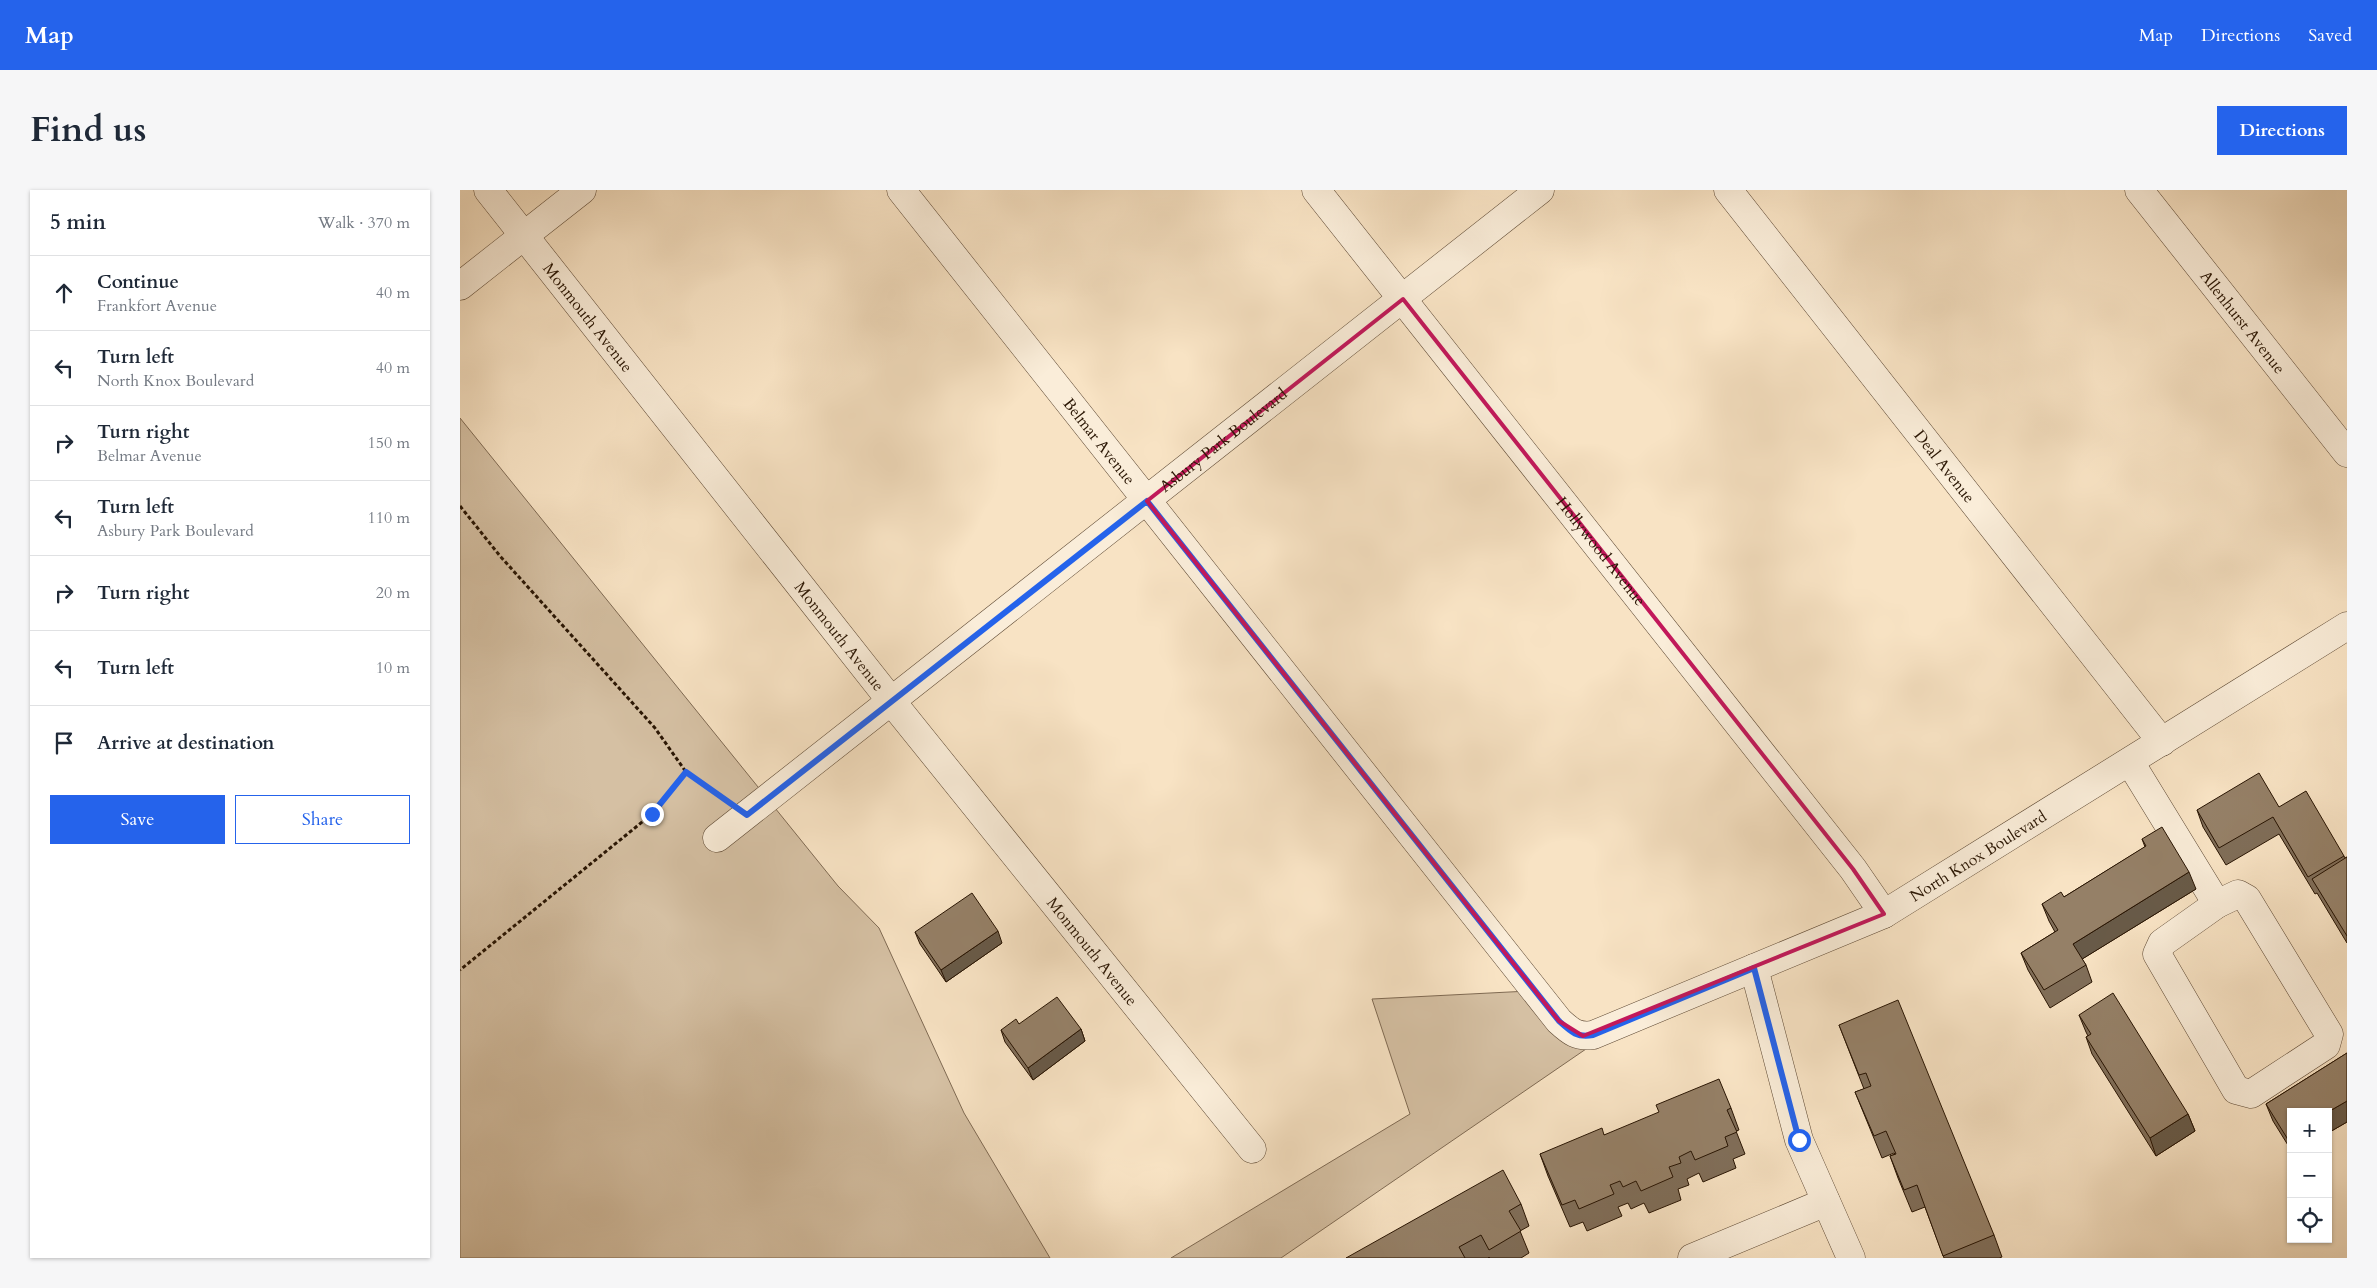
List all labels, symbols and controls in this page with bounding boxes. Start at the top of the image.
text: Map [25,19,74,52]
text: Map [2139,23,2173,48]
text: Directions [2201,23,2280,48]
text: Saved [2308,23,2352,48]
text: Find us [30,106,146,154]
button: Directions [2217,106,2347,155]
text: 5 min [50,208,106,237]
text: Walk · 370 m [318,212,410,234]
street label: Monmouth Avenue [537,258,638,377]
street label: Allenhurst Avenue [2195,266,2290,379]
text: Continue [97,269,179,295]
icon: ahead [50,279,78,307]
text: 40 m [376,282,410,304]
text: Frankfort Avenue [97,295,217,317]
text: Turn left [97,344,174,370]
icon: left [50,354,78,382]
text: 40 m [376,357,410,379]
text: North Knox Boulevard [97,370,254,392]
street label: Asbury Park Boulevard [1155,383,1292,498]
street label: Belmar Avenue [1058,394,1140,489]
text: Turn right [97,419,189,445]
street label: Deal Avenue [1908,425,1980,508]
icon: right [50,429,78,457]
text: 150 m [368,432,410,454]
text: Belmar Avenue [97,445,202,467]
street label: Hollywood Avenue [1551,492,1651,611]
text: Turn left [97,494,174,520]
icon: left [50,504,78,532]
text: 110 m [368,507,410,529]
text: Asbury Park Boulevard [97,520,254,542]
street label: Monmouth Avenue [789,577,889,696]
icon: right [50,579,78,607]
text: Turn right [97,580,189,606]
text: 20 m [376,582,410,604]
icon: left [50,654,78,682]
text: Turn left [97,655,174,681]
text: 10 m [376,657,410,679]
icon: arrive [50,729,78,757]
text: Arrive at destination [97,730,274,756]
button: Save [50,795,225,844]
button: Share [235,795,410,844]
route end [641,803,664,826]
street label: North Knox Boulevard [1906,805,2051,907]
street label: Monmouth Avenue [1041,893,1142,1011]
map controls [2287,1108,2332,1243]
button: + [2287,1108,2332,1153]
route start [1788,1129,1811,1152]
button: − [2287,1153,2332,1198]
button: locate [2287,1198,2332,1243]

